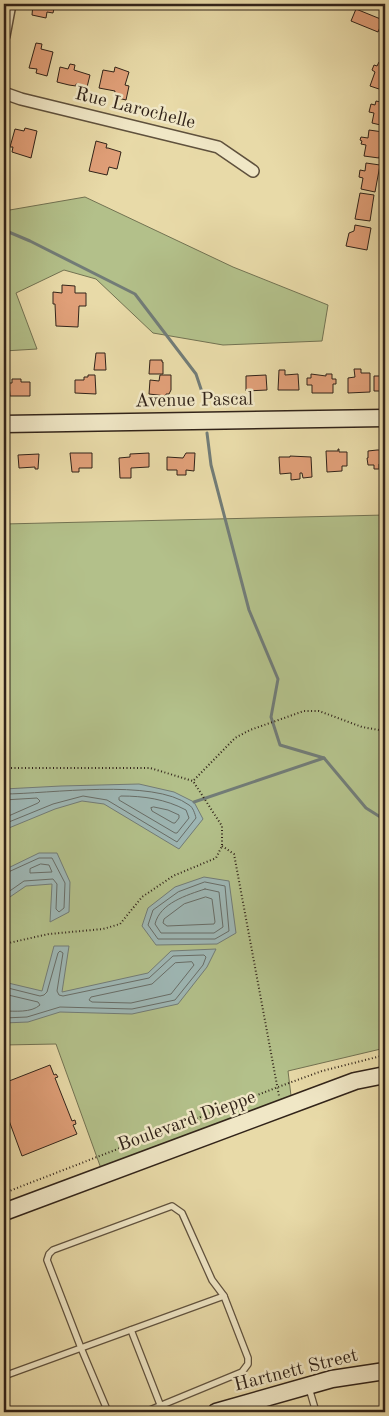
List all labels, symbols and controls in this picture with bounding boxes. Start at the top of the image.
street label: Rue Larochelle [73,85,197,133]
street label: Avenue Pascal [135,390,253,412]
street label: Boulevard Dieppe [115,1088,259,1156]
street label: Hartnett Street [232,1346,360,1396]

